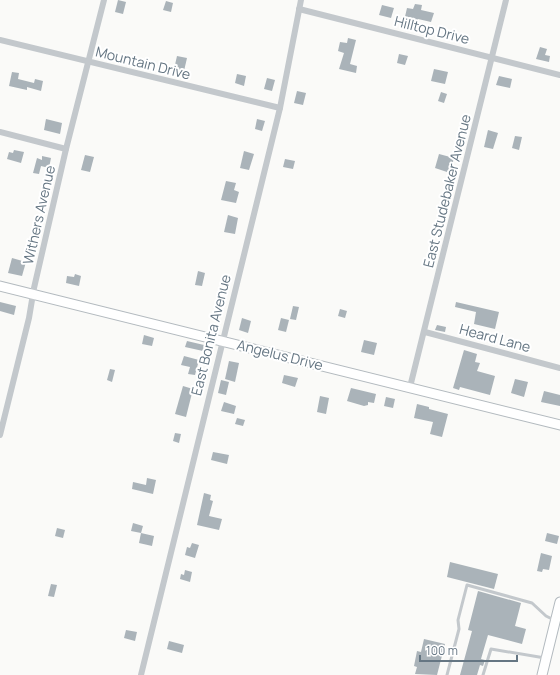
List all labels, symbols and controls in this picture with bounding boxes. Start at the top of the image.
street label: Hilltop Drive [393,11,472,48]
street label: Mountain Drive [94,42,193,83]
street label: East Studebaker Avenue [418,112,475,270]
street label: Withers Avenue [18,164,59,266]
street label: East Bonita Avenue [186,272,235,397]
street label: Heard Lane [458,319,533,356]
street label: Angelus Drive [235,335,325,374]
scale bar [420,637,517,663]
text: 100 m [426,642,458,659]

